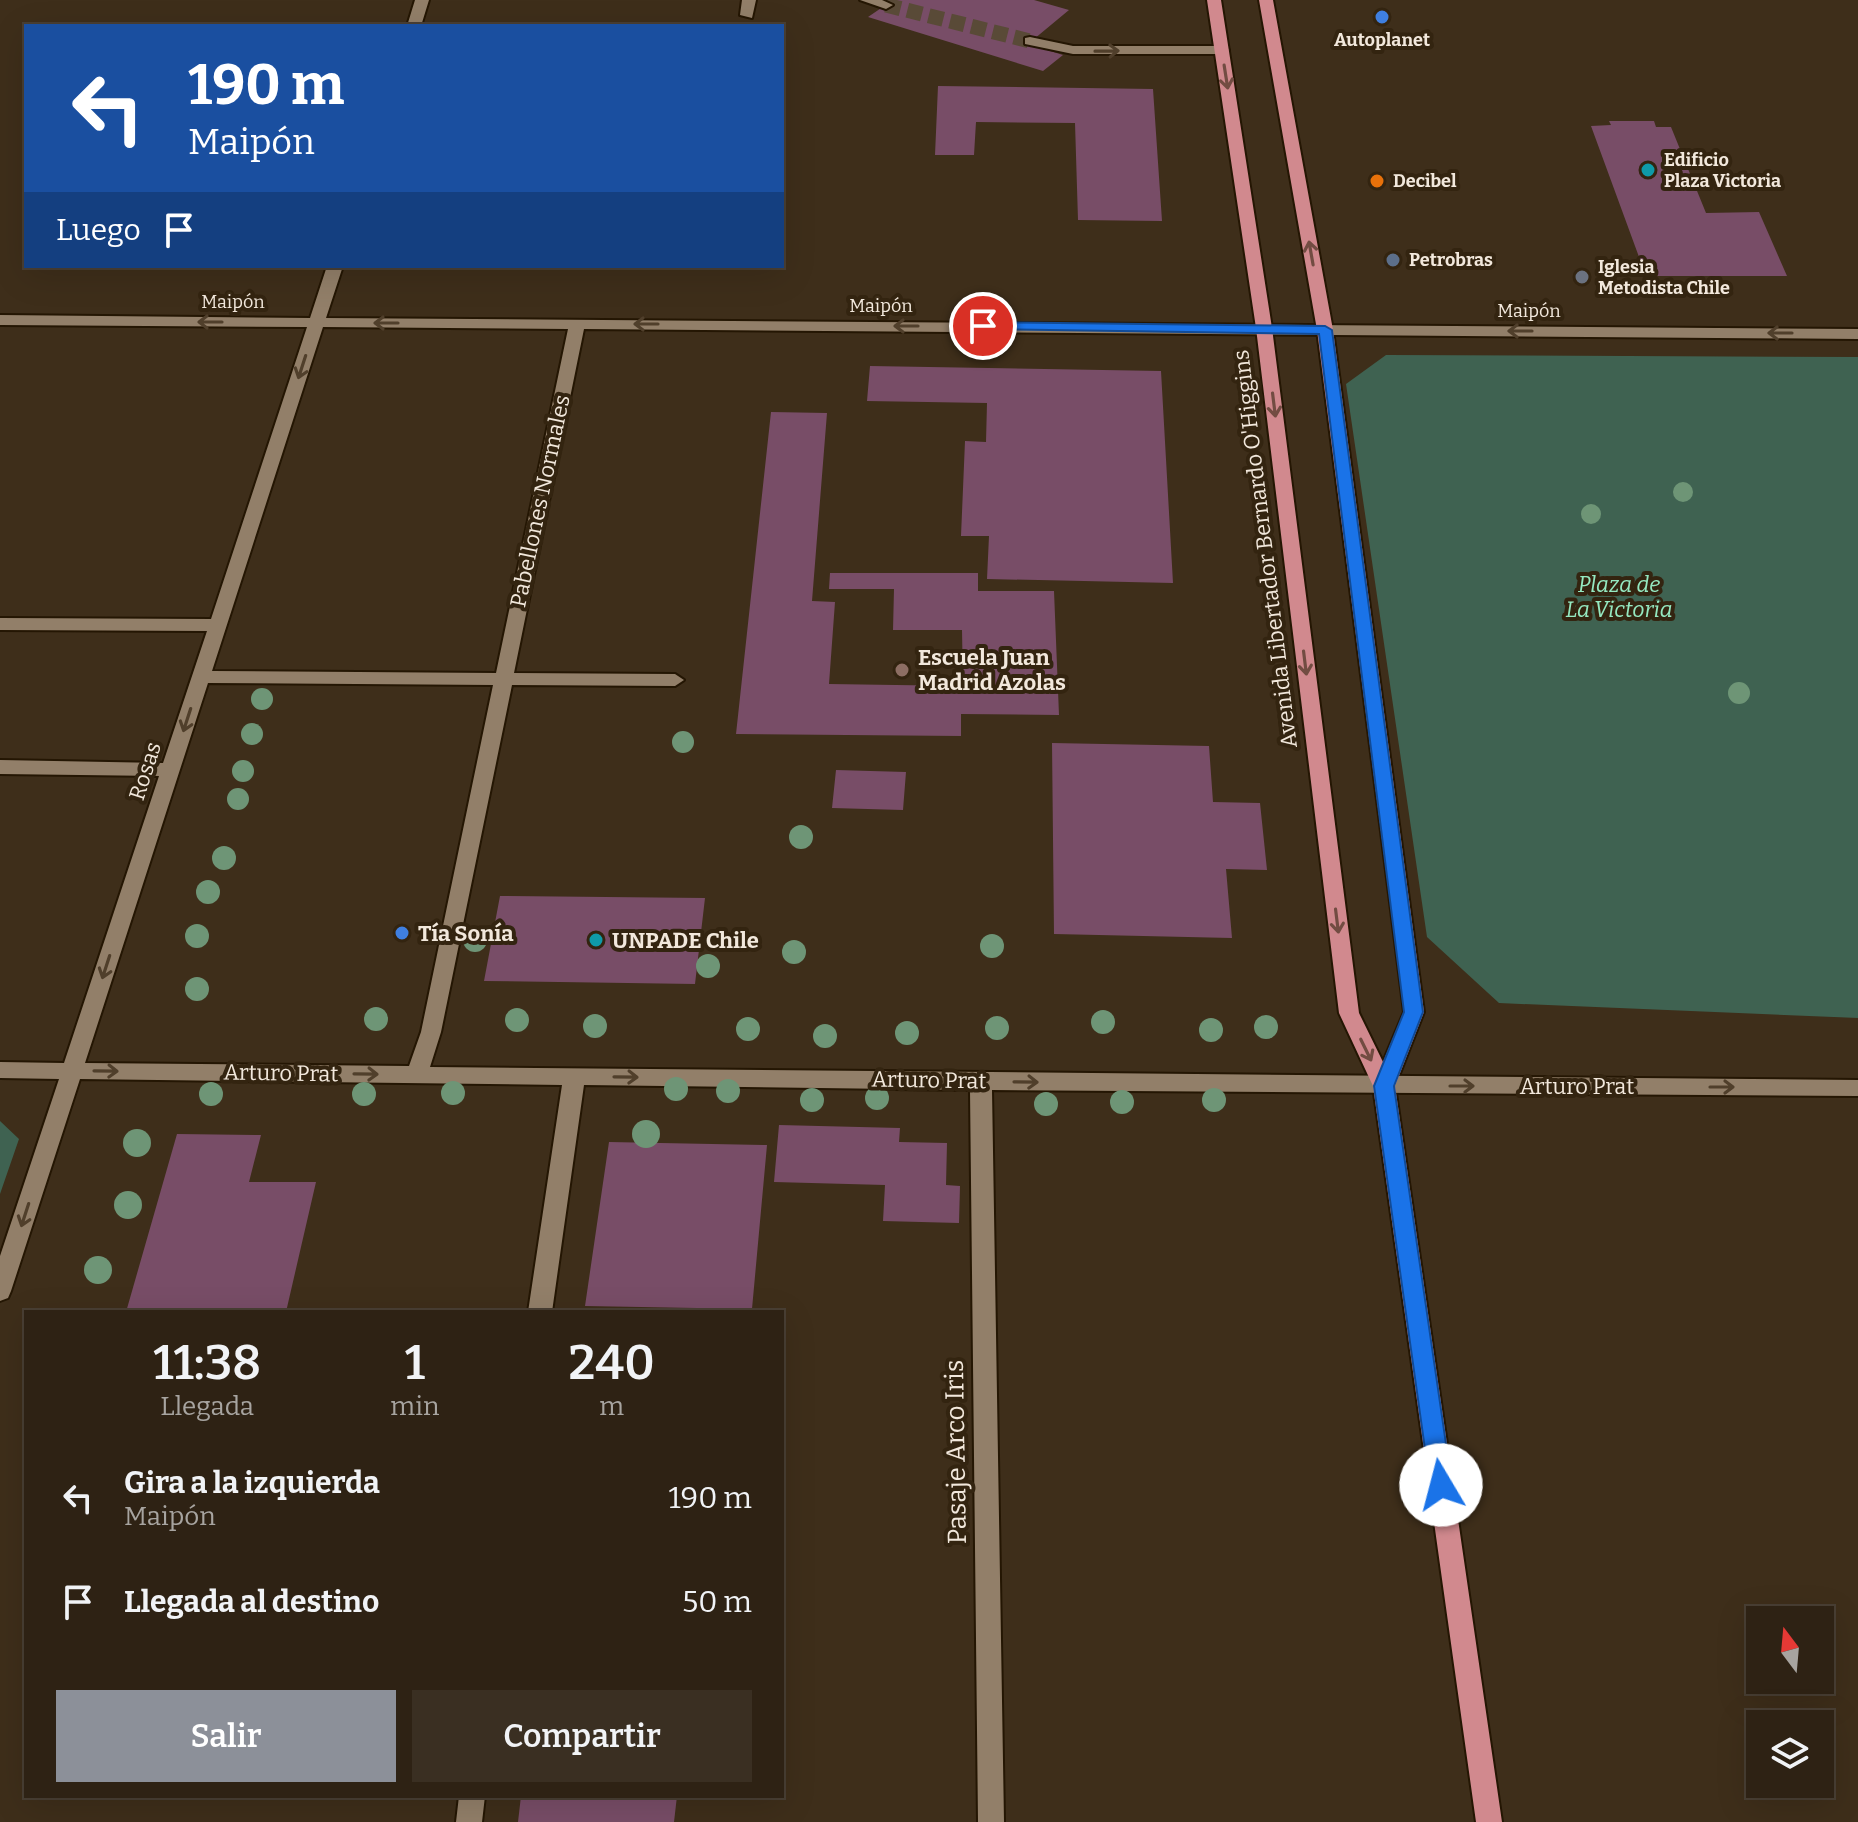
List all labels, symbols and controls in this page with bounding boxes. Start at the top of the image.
marker: Autoplanet [1373,8,1391,26]
place label: Autoplanet [1334,29,1430,51]
one-way arrow [1093,43,1120,58]
text: 190 m [188,52,344,119]
icon: left [56,56,160,160]
one-way arrow [1219,64,1234,89]
text: Maipón [188,120,315,164]
place label: Edificio Plaza Victoria [1664,149,1781,192]
marker: Edificio Plaza Victoria [1639,161,1657,179]
place label: Decibel [1393,170,1457,192]
marker: Decibel [1368,172,1386,190]
icon: arrive [157,208,201,252]
text: Luego [56,212,141,248]
one-way arrow [1303,241,1318,266]
place label: Petrobras [1409,249,1493,271]
marker: Petrobras [1384,251,1402,269]
place label: Iglesia Metodista Chile [1598,256,1730,299]
marker: Iglesia Metodista Chile [1573,268,1591,286]
street label: Maipón [201,291,265,313]
pin [949,292,1017,360]
street label: Maipón [849,295,913,317]
street label: Maipón [1497,300,1561,322]
icon: arrive [961,304,1005,348]
one-way arrow [197,314,224,330]
one-way arrow [373,315,400,331]
one-way arrow [633,316,660,332]
one-way arrow [893,318,920,334]
one-way arrow [1507,324,1534,339]
one-way arrow [1767,326,1794,341]
street label: Avenida Libertador Bernardo O'Higgins [1227,348,1303,750]
one-way arrow [294,353,309,379]
one-way arrow [1266,391,1281,418]
street label: Pabellones Normales [504,392,576,610]
park label: Plaza de La Victoria [1565,571,1673,623]
place label: Escuela Juan Madrid Azolas [918,644,1066,696]
one-way arrow [1298,650,1313,675]
marker: Escuela Juan Madrid Azolas [893,661,911,679]
one-way arrow [178,708,193,733]
street label: Rosas [123,738,167,804]
one-way arrow [1330,908,1345,933]
place label: Tía Sonía [418,920,514,947]
marker: Tía Sonía [393,924,411,942]
place label: UNPADE Chile [612,927,759,954]
marker: UNPADE Chile [587,931,605,949]
one-way arrow [97,955,112,980]
one-way arrow [1359,1037,1374,1061]
street label: Arturo Prat [223,1059,339,1087]
one-way arrow [92,1063,119,1079]
one-way arrow [352,1066,379,1082]
street label: Arturo Prat [871,1066,987,1094]
one-way arrow [612,1069,639,1085]
street label: Arturo Prat [1520,1073,1634,1100]
one-way arrow [1012,1074,1039,1089]
one-way arrow [1448,1078,1475,1094]
one-way arrow [1708,1079,1735,1095]
one-way arrow [17,1201,32,1227]
text: 11:38 [153,1334,261,1392]
text: 1 [405,1334,425,1392]
text: 240 [569,1334,655,1392]
street label: Pasaje Arco Iris [939,1360,973,1544]
text: Llegada [160,1391,254,1422]
text: min [390,1391,439,1422]
text: m [599,1391,624,1422]
position arrow [1399,1443,1483,1527]
text: Gira a la izquierda [124,1465,380,1501]
icon: left [56,1476,100,1520]
text: 190 m [668,1480,752,1516]
text: Maipón [124,1501,216,1532]
icon: arrive [56,1580,100,1624]
text: Llegada al destino [124,1584,379,1620]
text: 50 m [682,1584,752,1620]
north arrow [1746,1606,1834,1694]
map controls [1746,1606,1834,1798]
button: Salir [56,1690,396,1782]
button: Compartir [412,1690,752,1782]
button: layers [1746,1710,1834,1798]

